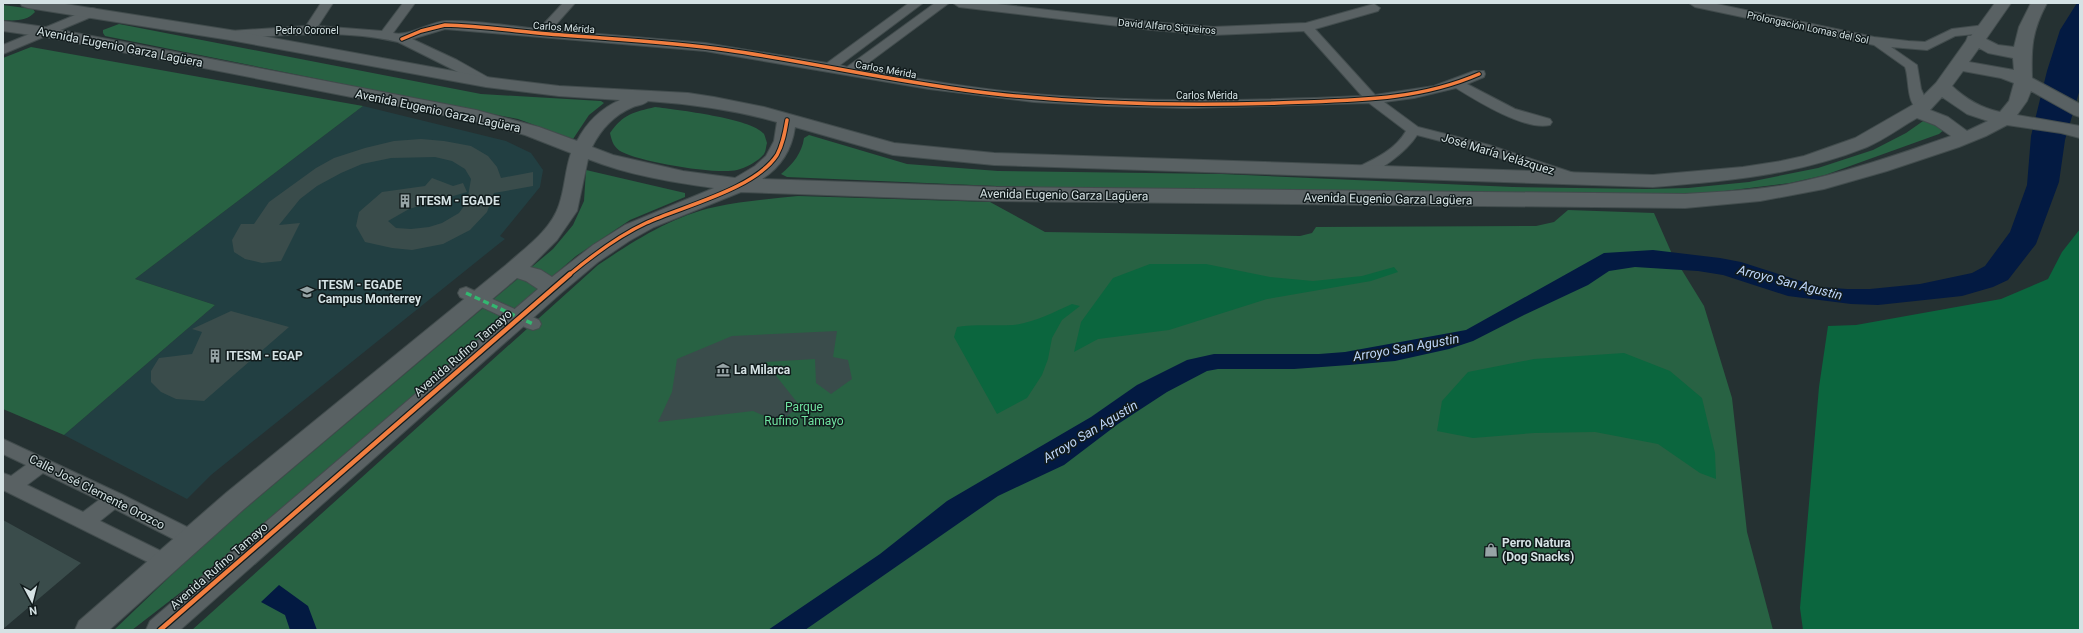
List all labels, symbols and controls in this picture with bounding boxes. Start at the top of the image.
street label: Prolongación Lomas del Sol [1746,9,1870,46]
street label: David Alfaro Siqueiros [1118,17,1216,36]
street label: Carlos Mérida [533,20,595,35]
street label: Avenida Eugenio Garza Lagüera [36,24,204,70]
street label: Pedro Coronel [275,25,339,36]
street label: Carlos Mérida [854,59,917,80]
street label: Avenida Eugenio Garza Lagüera [354,87,522,135]
street label: Carlos Mérida [1176,90,1238,101]
street label: José María Velázquez [1440,130,1556,178]
street label: Avenida Eugenio Garza Lagüera [980,187,1148,203]
street label: Avenida Eugenio Garza Lagüera [1304,191,1472,207]
building icon: ITESM - EGADE [397,193,413,209]
place label: ITESM - EGADE [416,194,500,208]
water label: Arroyo San Agustin [1735,262,1844,303]
place label: ITESM - EGADE Campus Monterrey [318,278,422,306]
school or university icon: ITESM - EGADE Campus Monterrey [299,284,315,300]
street label: Avenida Rufino Tamayo [411,307,515,399]
water label: Arroyo San Agustin [1351,331,1460,364]
building icon: ITESM - EGAP [207,348,223,364]
place label: ITESM - EGAP [226,349,303,363]
museum icon: La Milarca [715,362,731,378]
place label: La Milarca [734,363,791,377]
water label: Arroyo San Agustin [1039,397,1140,466]
park label: Parque Rufino Tamayo [764,400,844,428]
street label: Calle José Clemente Orozco [27,452,167,532]
street label: Avenida Rufino Tamayo [167,520,271,612]
place label: Perro Natura (Dog Snacks) [1502,536,1574,564]
shop icon: Perro Natura (Dog Snacks) [1483,542,1499,558]
north arrow [12,581,52,621]
text: N [28,604,38,617]

